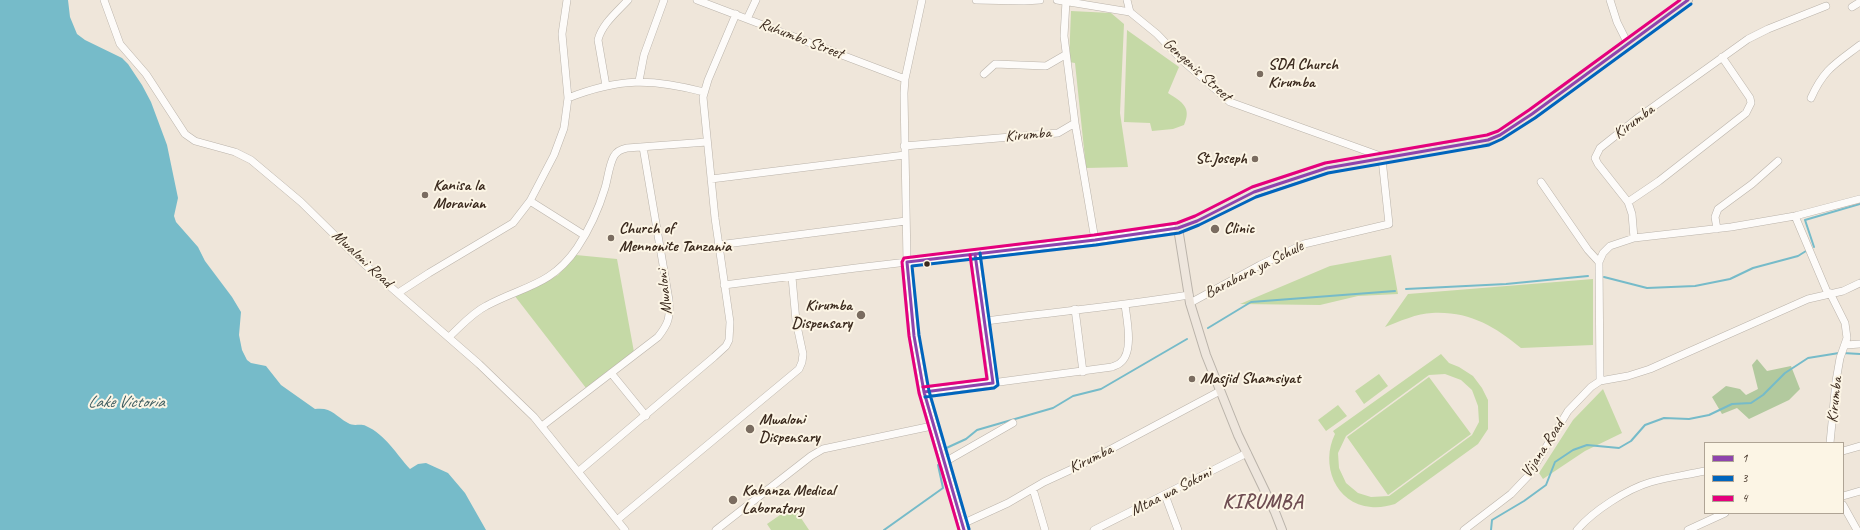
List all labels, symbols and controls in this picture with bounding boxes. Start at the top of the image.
street label: Ruhumbo Street [756,14,846,64]
street label: Gengenis Street [1159,34,1235,106]
place label: SDA Church Kirumba [1268,55,1338,93]
marker: SDA Church Kirumba [1255,69,1265,79]
street label: Kirumba [1610,100,1658,144]
street label: Kirumba [1004,123,1052,147]
place label: St.Joseph [1195,149,1247,169]
marker: St.Joseph [1250,154,1260,164]
place label: Kanisa la Moravian [433,176,486,214]
marker: Kanisa la Moravian [420,190,430,200]
place label: Church of Mennonite Tanzania [619,219,731,257]
place label: Clinic [1224,219,1254,239]
marker: Clinic [1209,223,1221,235]
street label: Mwaloni Road [328,226,396,292]
marker: Church of Mennonite Tanzania [606,233,616,243]
street label: Barabara ya Schule [1202,237,1306,303]
unlabelled marker [922,259,932,269]
street label: Mwaloni [653,268,677,316]
place label: Kirumba Dispensary [791,296,852,334]
marker: Kirumba Dispensary [855,309,867,321]
place label: Masjid Shamsiyat [1200,369,1300,389]
marker: Masjid Shamsiyat [1187,374,1197,384]
street label: Kirumba [1823,376,1847,424]
water label: Lake Victoria [88,393,164,413]
place label: Mwaloni Dispensary [759,410,820,448]
street label: Vijana Road [1517,417,1569,481]
marker: Mwaloni Dispensary [744,423,756,435]
street label: Kirumba [1066,440,1116,478]
legend [1704,442,1844,514]
text: 1 [1742,450,1747,466]
street label: Mtaa wa Sokoni [1127,463,1215,521]
text: 3 [1742,470,1747,486]
place label: Kabanza Medical Laboratory [742,481,835,519]
text: 4 [1742,490,1747,506]
district label: KIRUMBA [1223,491,1303,515]
marker: Kabanza Medical Laboratory [727,494,739,506]

